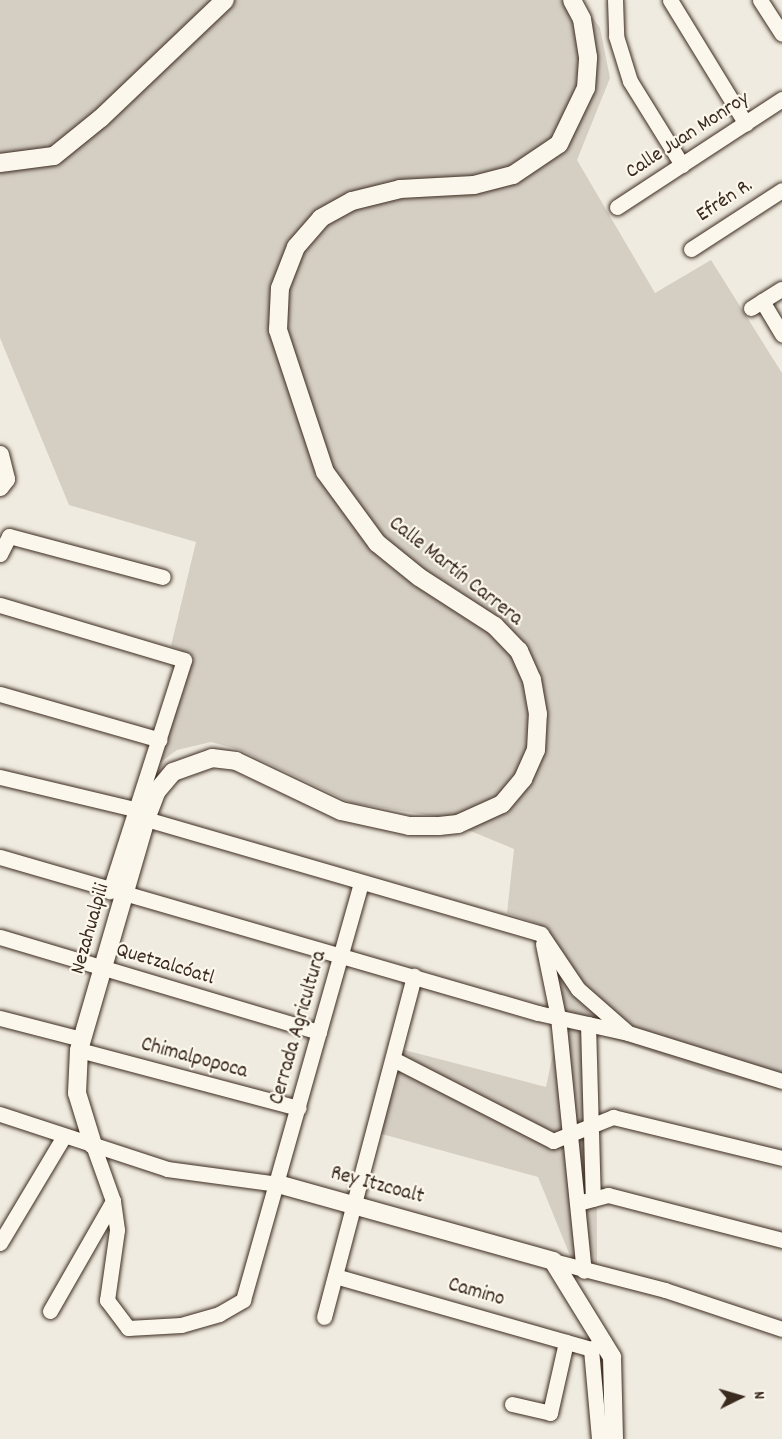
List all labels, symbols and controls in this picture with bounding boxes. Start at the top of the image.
street label: Calle Juan Monroy [621,87,755,185]
street label: Efrén R. [692,174,758,228]
street label: Calle Martín Carrera [383,512,527,632]
street label: Nezahualpili [66,881,116,977]
street label: Quetzalcóatl [113,938,217,992]
street label: Cerrada Agricultura [265,948,333,1108]
street label: Chimalpopoca [138,1033,250,1085]
street label: Rey Itzcoalt [328,1161,426,1211]
street label: Camino [445,1273,507,1313]
north arrow [710,1367,770,1427]
text: N [747,1390,770,1400]

